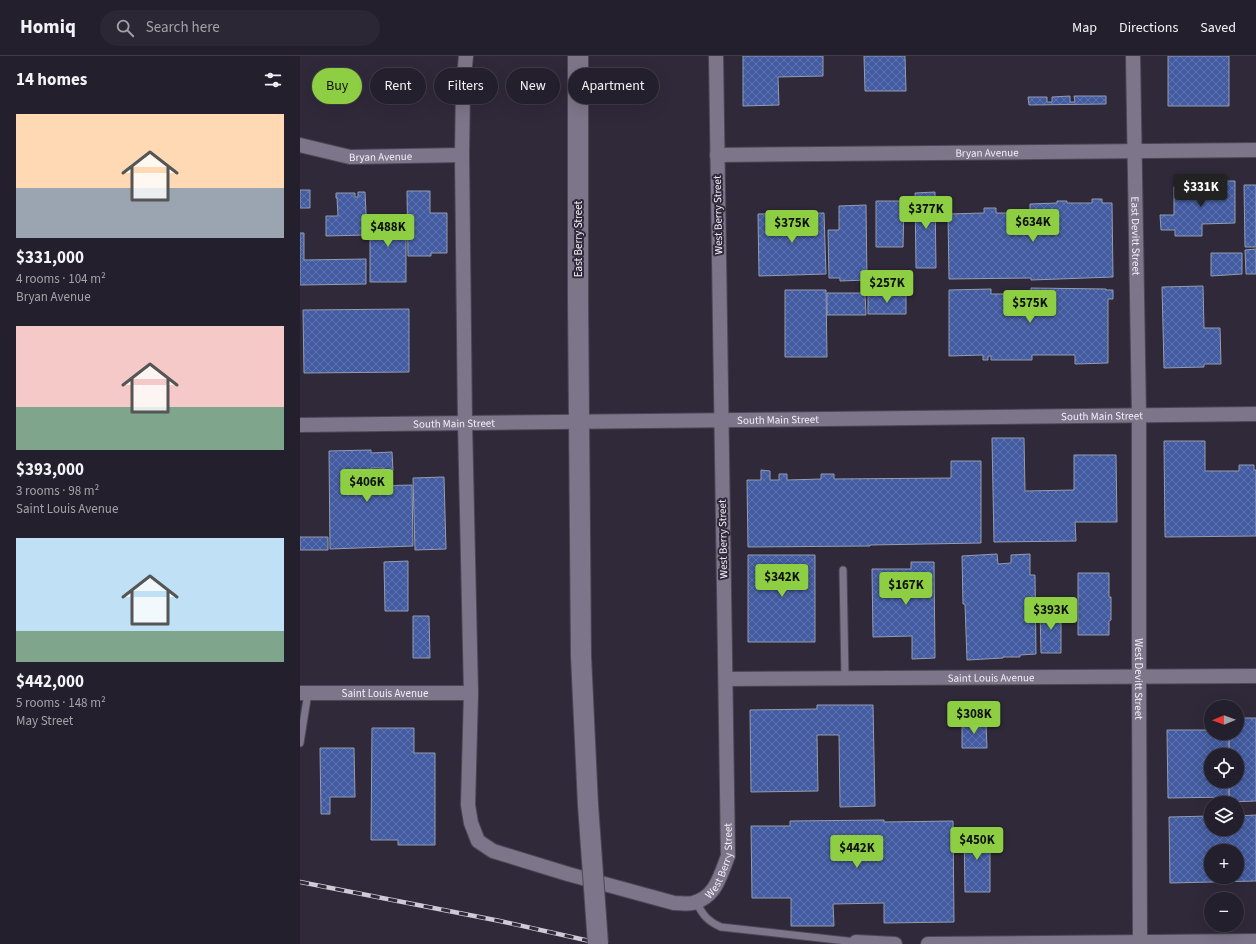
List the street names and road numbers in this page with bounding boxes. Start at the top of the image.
street label: Bryan Avenue [955,145,1019,160]
street label: Bryan Avenue [349,148,413,165]
street label: West Berry Street [710,175,726,255]
street label: East Devitt Street [1128,196,1144,276]
street label: East Berry Street [571,201,586,277]
street label: South Main Street [1061,408,1143,424]
street label: South Main Street [737,412,819,427]
street label: South Main Street [413,415,495,431]
street label: West Berry Street [715,499,731,579]
street label: West Devitt Street [1131,638,1147,720]
street label: Saint Louis Avenue [948,670,1035,685]
street label: Saint Louis Avenue [342,686,429,701]
street label: West Berry Street [701,823,736,902]

